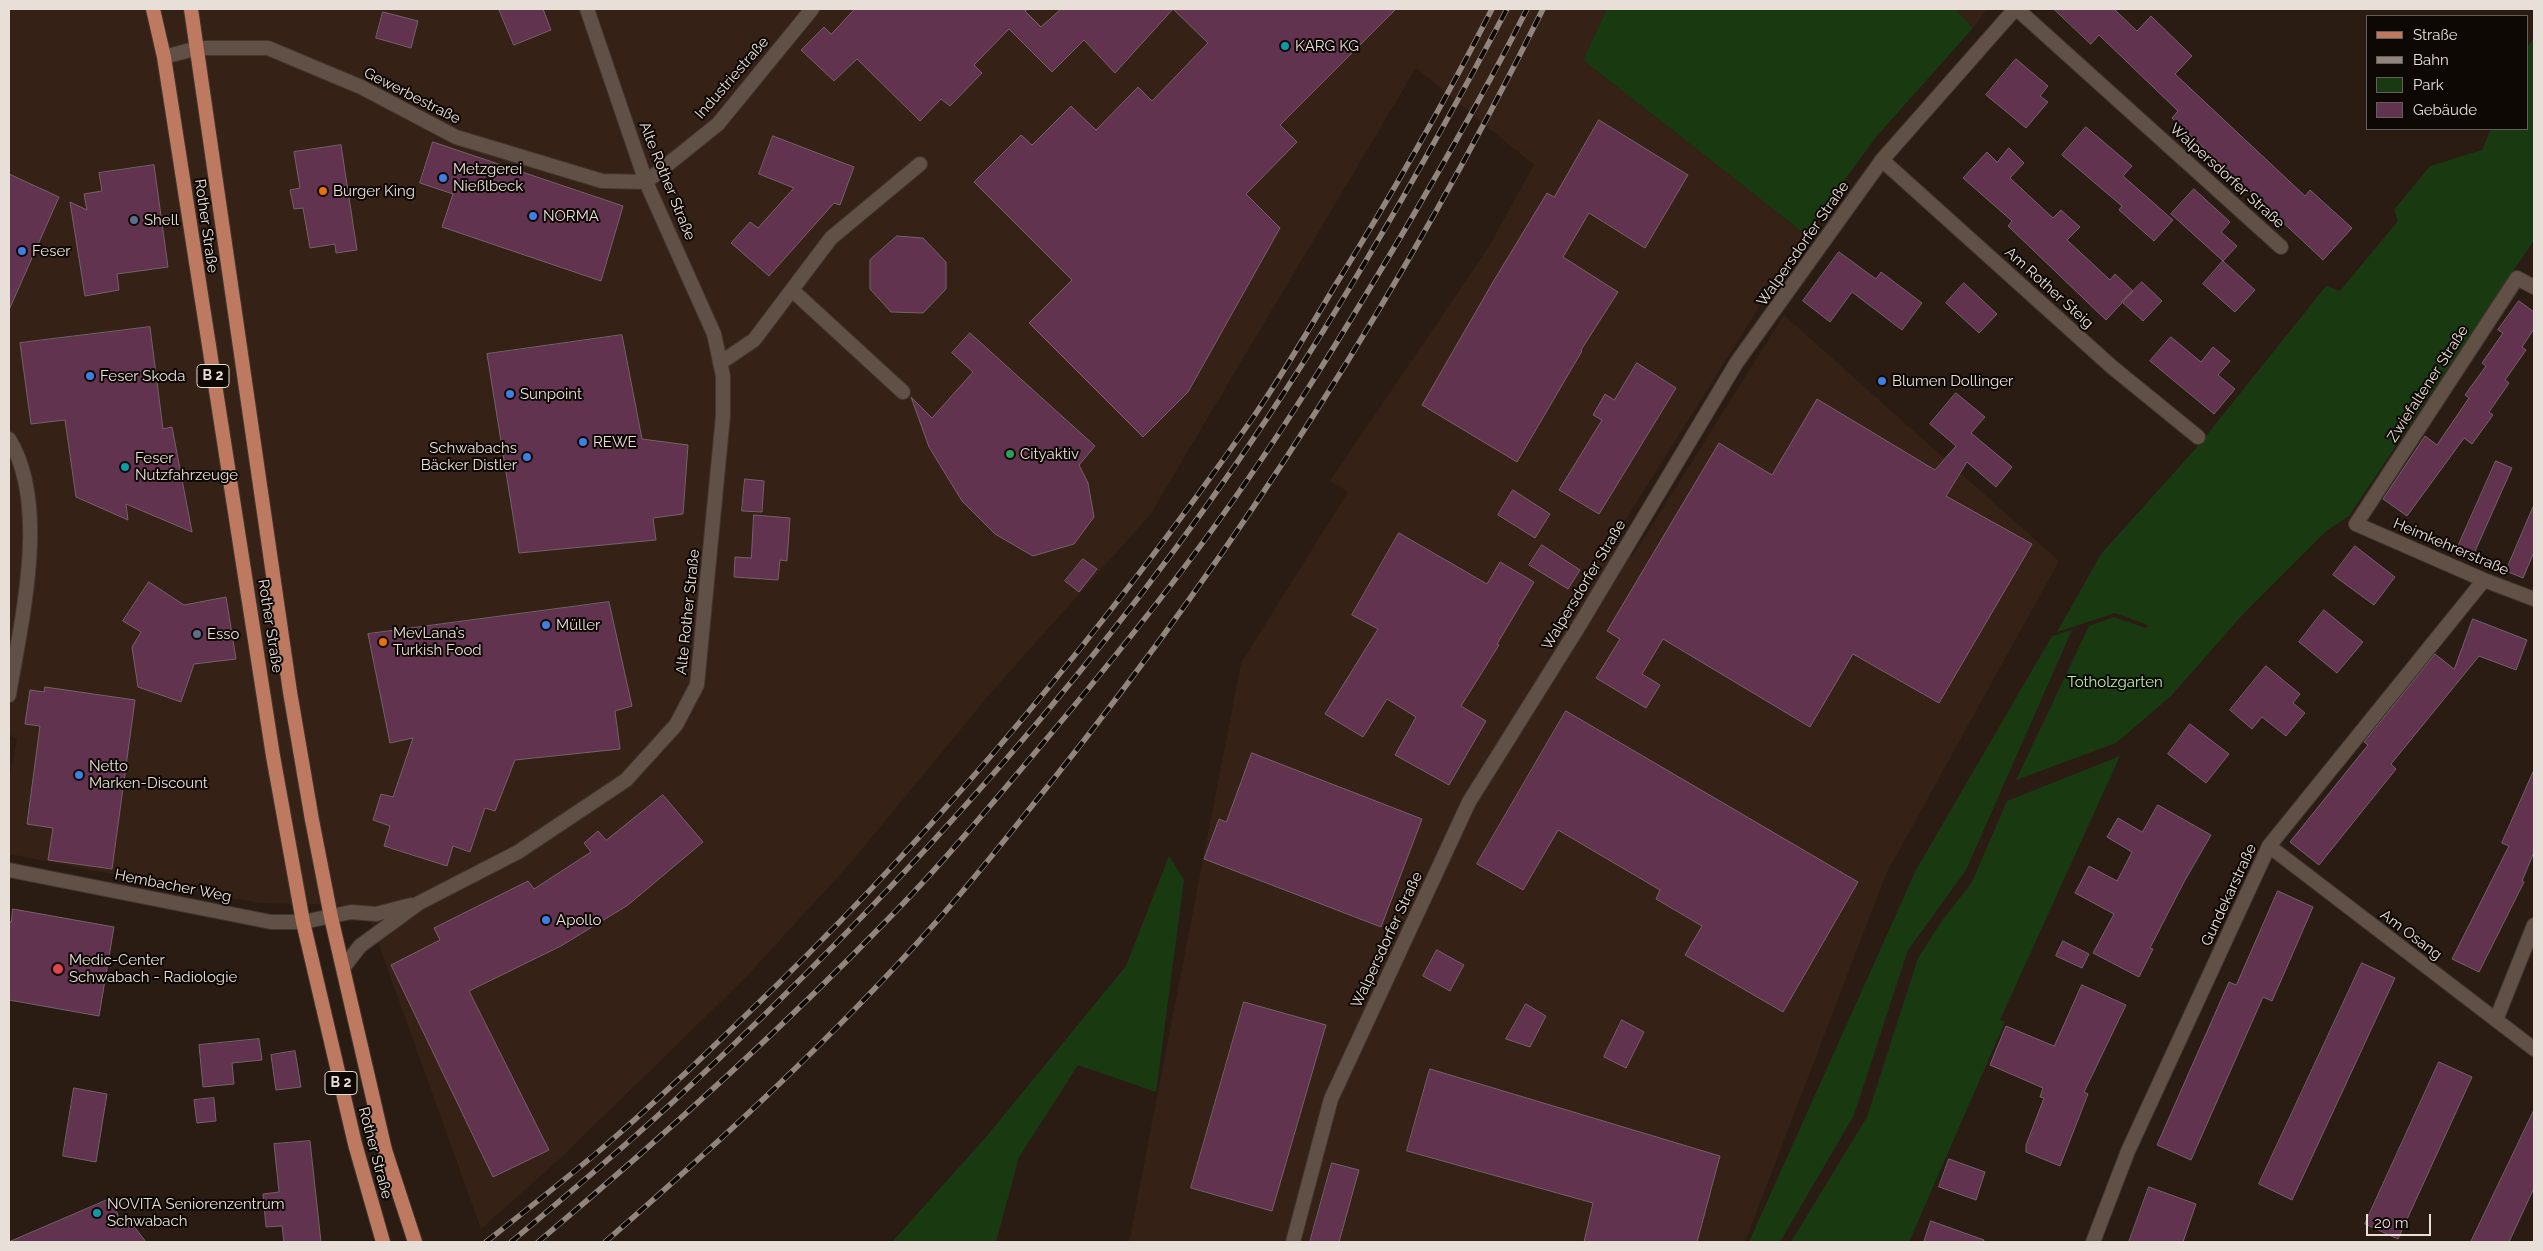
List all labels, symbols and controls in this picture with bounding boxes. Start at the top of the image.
legend [2366,15,2528,130]
text: Straße [2413,26,2457,44]
street label: Industriestraße [691,33,773,123]
place label: KARG KG [1295,37,1359,55]
marker: KARG KG [1279,40,1291,52]
text: Bahn [2413,51,2449,69]
street label: Gewerbestraße [361,64,463,128]
text: Park [2413,76,2444,94]
text: Gebäude [2413,101,2477,119]
street label: Alte Rother Straße [635,119,699,243]
street label: Walpersdorfer Straße [2166,120,2288,232]
place label: Metzgerei Nießlbeck [453,160,523,195]
marker: Metzgerei Nießlbeck [437,172,449,184]
street label: Rother Straße [191,178,221,274]
street label: Walpersdorfer Straße [1753,178,1853,310]
place label: Burger King [333,182,415,200]
marker: Burger King [317,185,329,197]
place label: NORMA [543,207,599,225]
marker: NORMA [527,210,539,222]
place label: Shell [144,211,179,229]
marker: Shell [128,214,140,226]
place label: Feser [32,242,70,260]
street label: Am Rother Steig [2001,244,2097,332]
marker: Feser [16,245,28,257]
street label: Zwiefaltener Straße [2384,322,2472,446]
road number: B 2 [197,364,229,388]
place label: Feser Skoda [100,367,185,385]
marker: Feser Skoda [84,370,96,382]
place label: Blumen Dollinger [1892,372,2013,390]
marker: Blumen Dollinger [1876,375,1888,387]
place label: Sunpoint [520,385,582,403]
marker: Sunpoint [504,388,516,400]
place label: REWE [593,433,637,451]
marker: REWE [577,436,589,448]
place label: Schwabachs Bäcker Distler [421,439,517,474]
place label: Cityaktiv [1020,445,1079,463]
marker: Cityaktiv [1004,448,1016,460]
place label: Feser Nutzfahrzeuge [135,449,238,484]
marker: Schwabachs Bäcker Distler [521,451,533,463]
marker: Feser Nutzfahrzeuge [119,461,131,473]
street label: Heimkehrerstraße [2391,515,2511,579]
street label: Walpersdorfer Straße [1538,517,1630,653]
street label: Alte Rother Straße [672,548,704,676]
street label: Rother Straße [254,578,286,674]
place label: Müller [556,616,600,634]
marker: Müller [540,619,552,631]
place label: MevLana’s Turkish Food [393,624,482,659]
place label: Esso [207,625,240,643]
marker: Esso [191,628,203,640]
marker: MevLana’s Turkish Food [377,636,389,648]
park label: Totholzgarten [2067,673,2163,691]
place label: Netto Marken-Discount [89,757,208,792]
marker: Netto Marken-Discount [73,769,85,781]
street label: Gundekarstraße [2197,841,2261,949]
street label: Hembacher Weg [113,866,233,906]
street label: Walpersdorfer Straße [1348,869,1426,1011]
street label: Am Osang [2377,906,2445,964]
place label: Apollo [556,911,601,929]
marker: Apollo [540,914,552,926]
place label: Medic-Center Schwabach - Radiologie [69,951,237,986]
marker: Medic-Center Schwabach - Radiologie [51,962,65,976]
road number: B 2 [325,1072,357,1094]
street label: Rother Straße [354,1105,396,1201]
place label: NOVITA Seniorenzentrum Schwabach [107,1195,285,1230]
scale bar [2368,1204,2433,1236]
marker: NOVITA Seniorenzentrum Schwabach [91,1207,103,1219]
text: 20 m [2374,1214,2409,1232]

